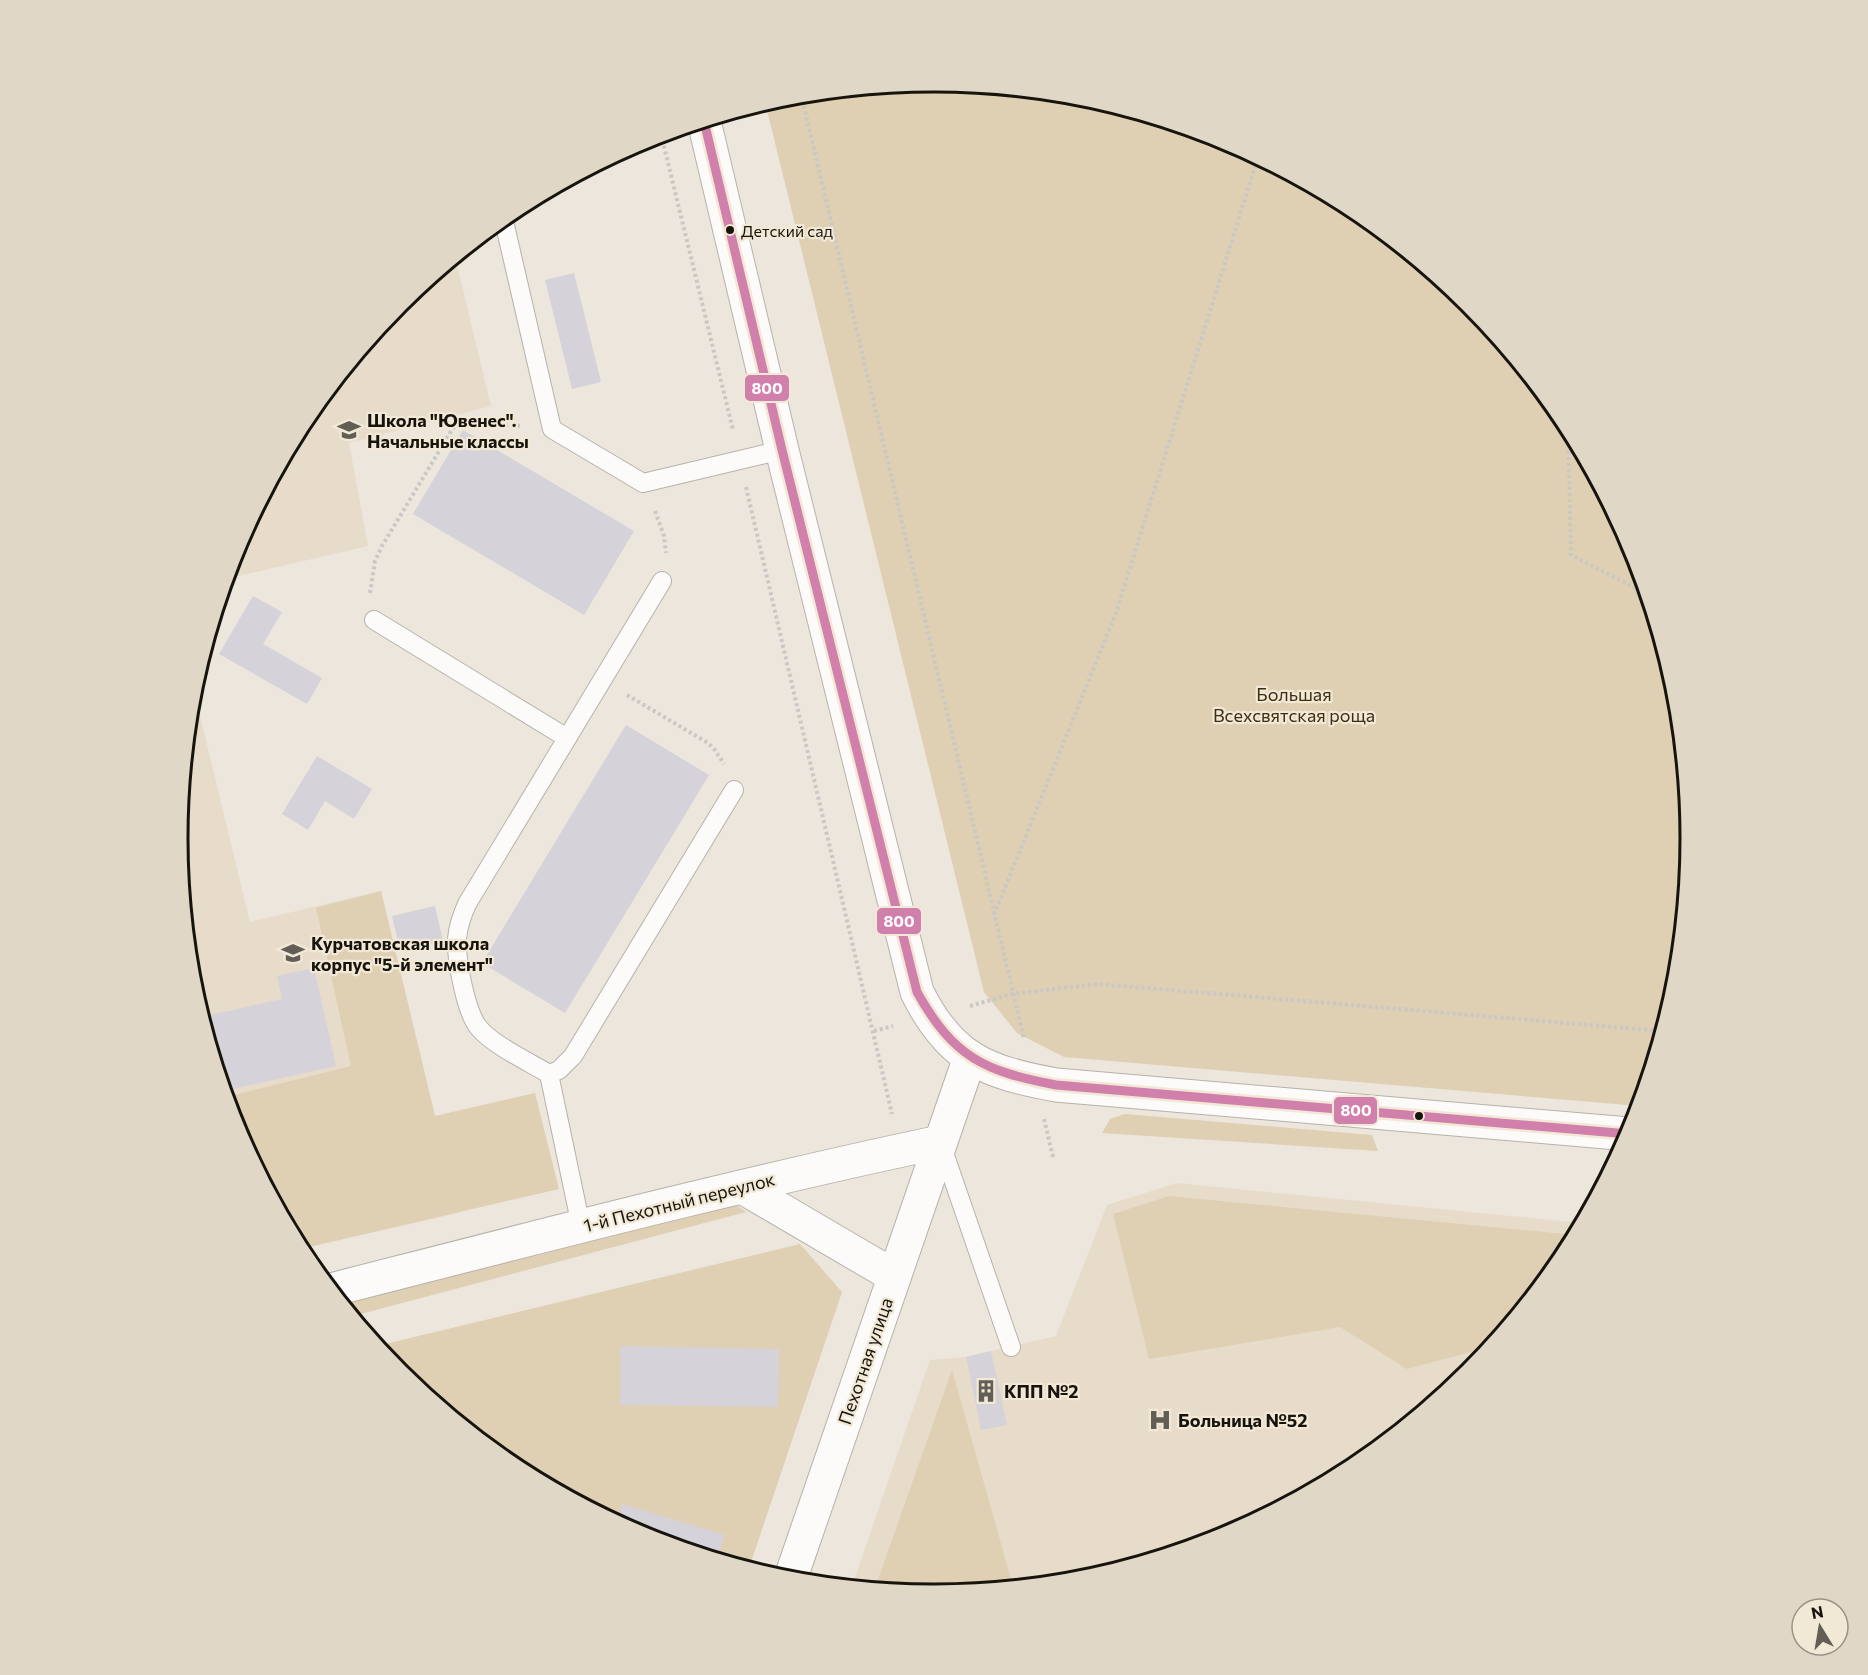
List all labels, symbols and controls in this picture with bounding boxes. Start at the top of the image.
place label: Детский сад [741,221,833,240]
marker: Детский сад [724,224,736,236]
line badge: 800 [744,374,790,402]
text: 800 [751,378,783,397]
place label: Школа "Ювенес". Начальные классы [367,409,529,452]
school or university icon: Школа "Ювенес". Начальные классы [336,417,362,443]
park label: Большая Всехсвятская роща [1213,683,1375,726]
line badge: 800 [876,907,922,935]
text: 800 [883,911,915,930]
place label: Курчатовская школа корпус "5-й элемент" [311,932,493,975]
school or university icon: Курчатовская школа корпус "5-й элемент" [280,940,306,966]
line badge: 800 [1333,1096,1378,1125]
text: 800 [1340,1100,1372,1119]
unlabelled marker [1413,1110,1425,1122]
street label: 1-й Пехотный переулок [581,1167,777,1236]
street label: Пехотная улица [833,1295,897,1427]
building icon: КПП №2 [973,1378,999,1404]
place label: КПП №2 [1004,1380,1078,1402]
hospital icon: Больница №52 [1147,1407,1173,1433]
place label: Больница №52 [1178,1409,1307,1431]
north arrow [1790,1597,1850,1657]
text: N [1809,1601,1825,1622]

